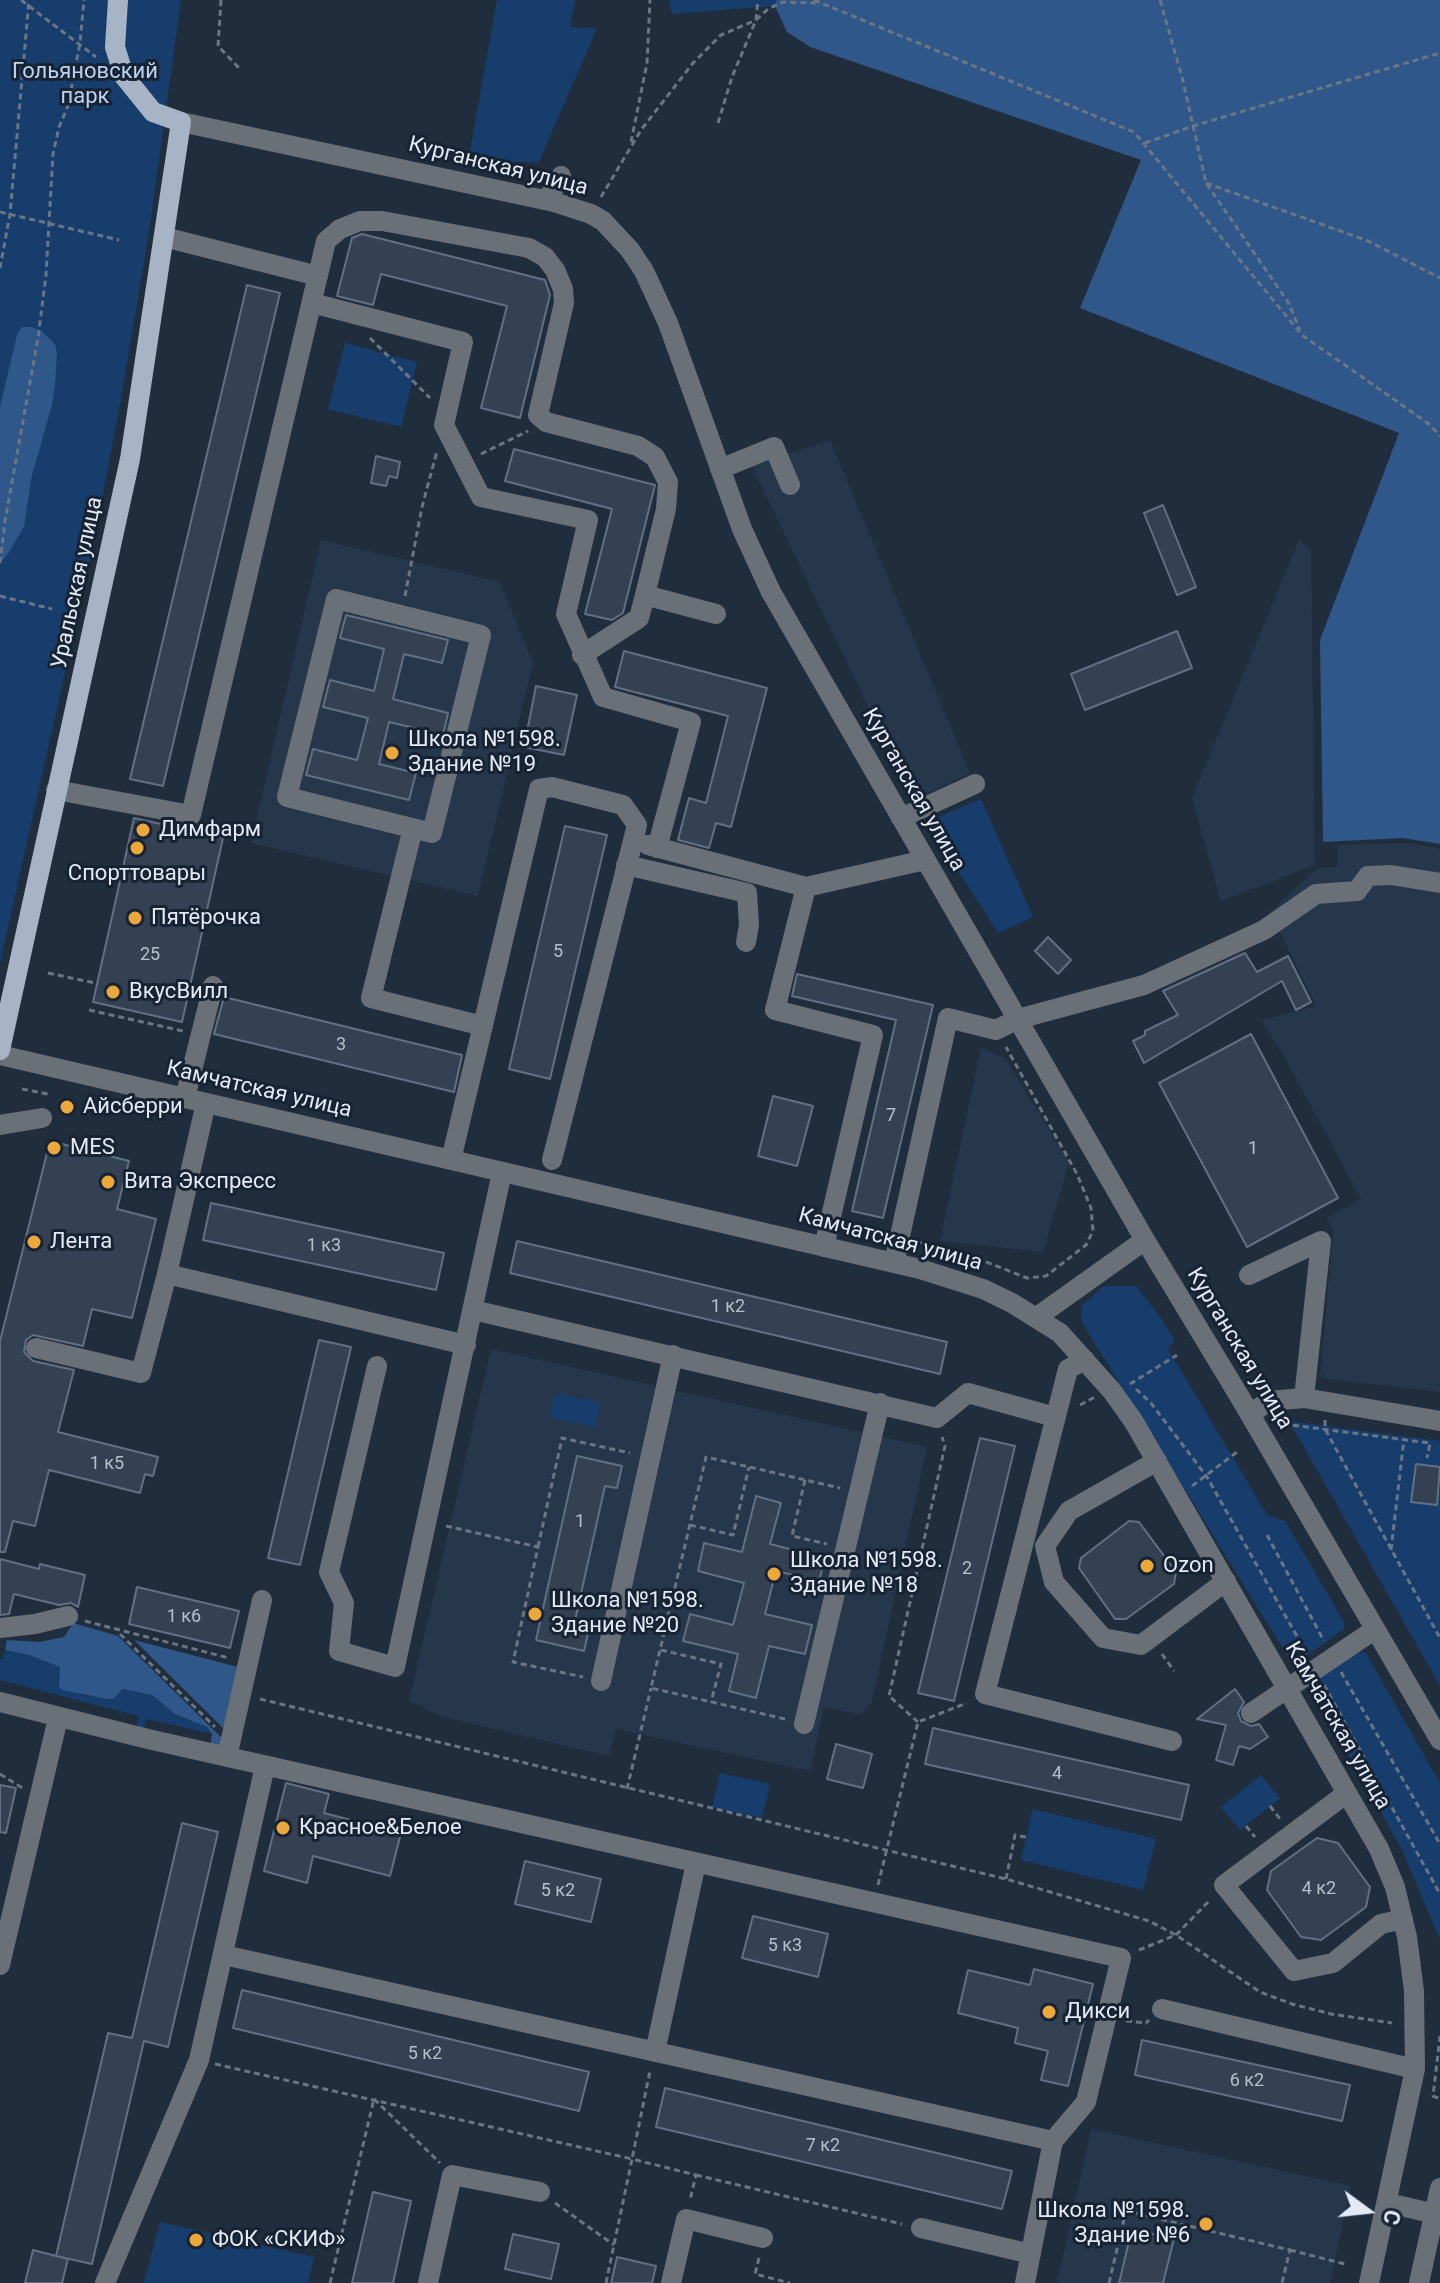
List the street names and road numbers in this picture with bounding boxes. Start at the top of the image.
street label: Курганская улица [406,132,590,202]
street label: Уральская улица [47,495,109,671]
street label: Курганская улица [856,704,970,876]
street label: Камчатская улица [164,1056,354,1124]
street label: Камчатская улица [795,1203,985,1277]
street label: Курганская улица [1180,1263,1298,1435]
street label: Камчатская улица [1278,1637,1396,1815]

